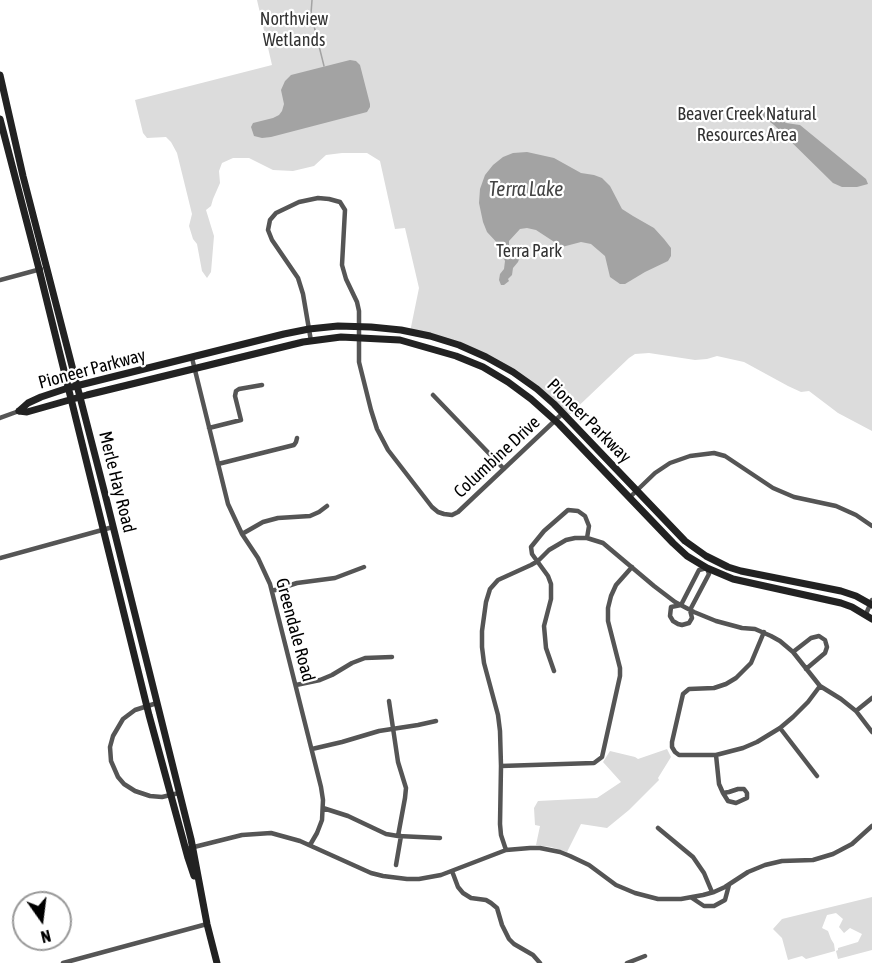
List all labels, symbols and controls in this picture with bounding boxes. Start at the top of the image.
park label: Northview Wetlands [260,8,328,50]
park label: Beaver Creek Natural Resources Area [677,103,817,146]
water label: Terra Lake [489,178,563,202]
park label: Terra Park [496,240,562,262]
street label: Pioneer Parkway [36,344,148,394]
street label: Pioneer Parkway [542,374,636,468]
street label: Columbine Drive [449,412,545,502]
street label: Merle Hay Road [94,429,140,535]
street label: Greendale Road [271,576,319,684]
north arrow [12,891,72,951]
text: N [39,927,53,946]

